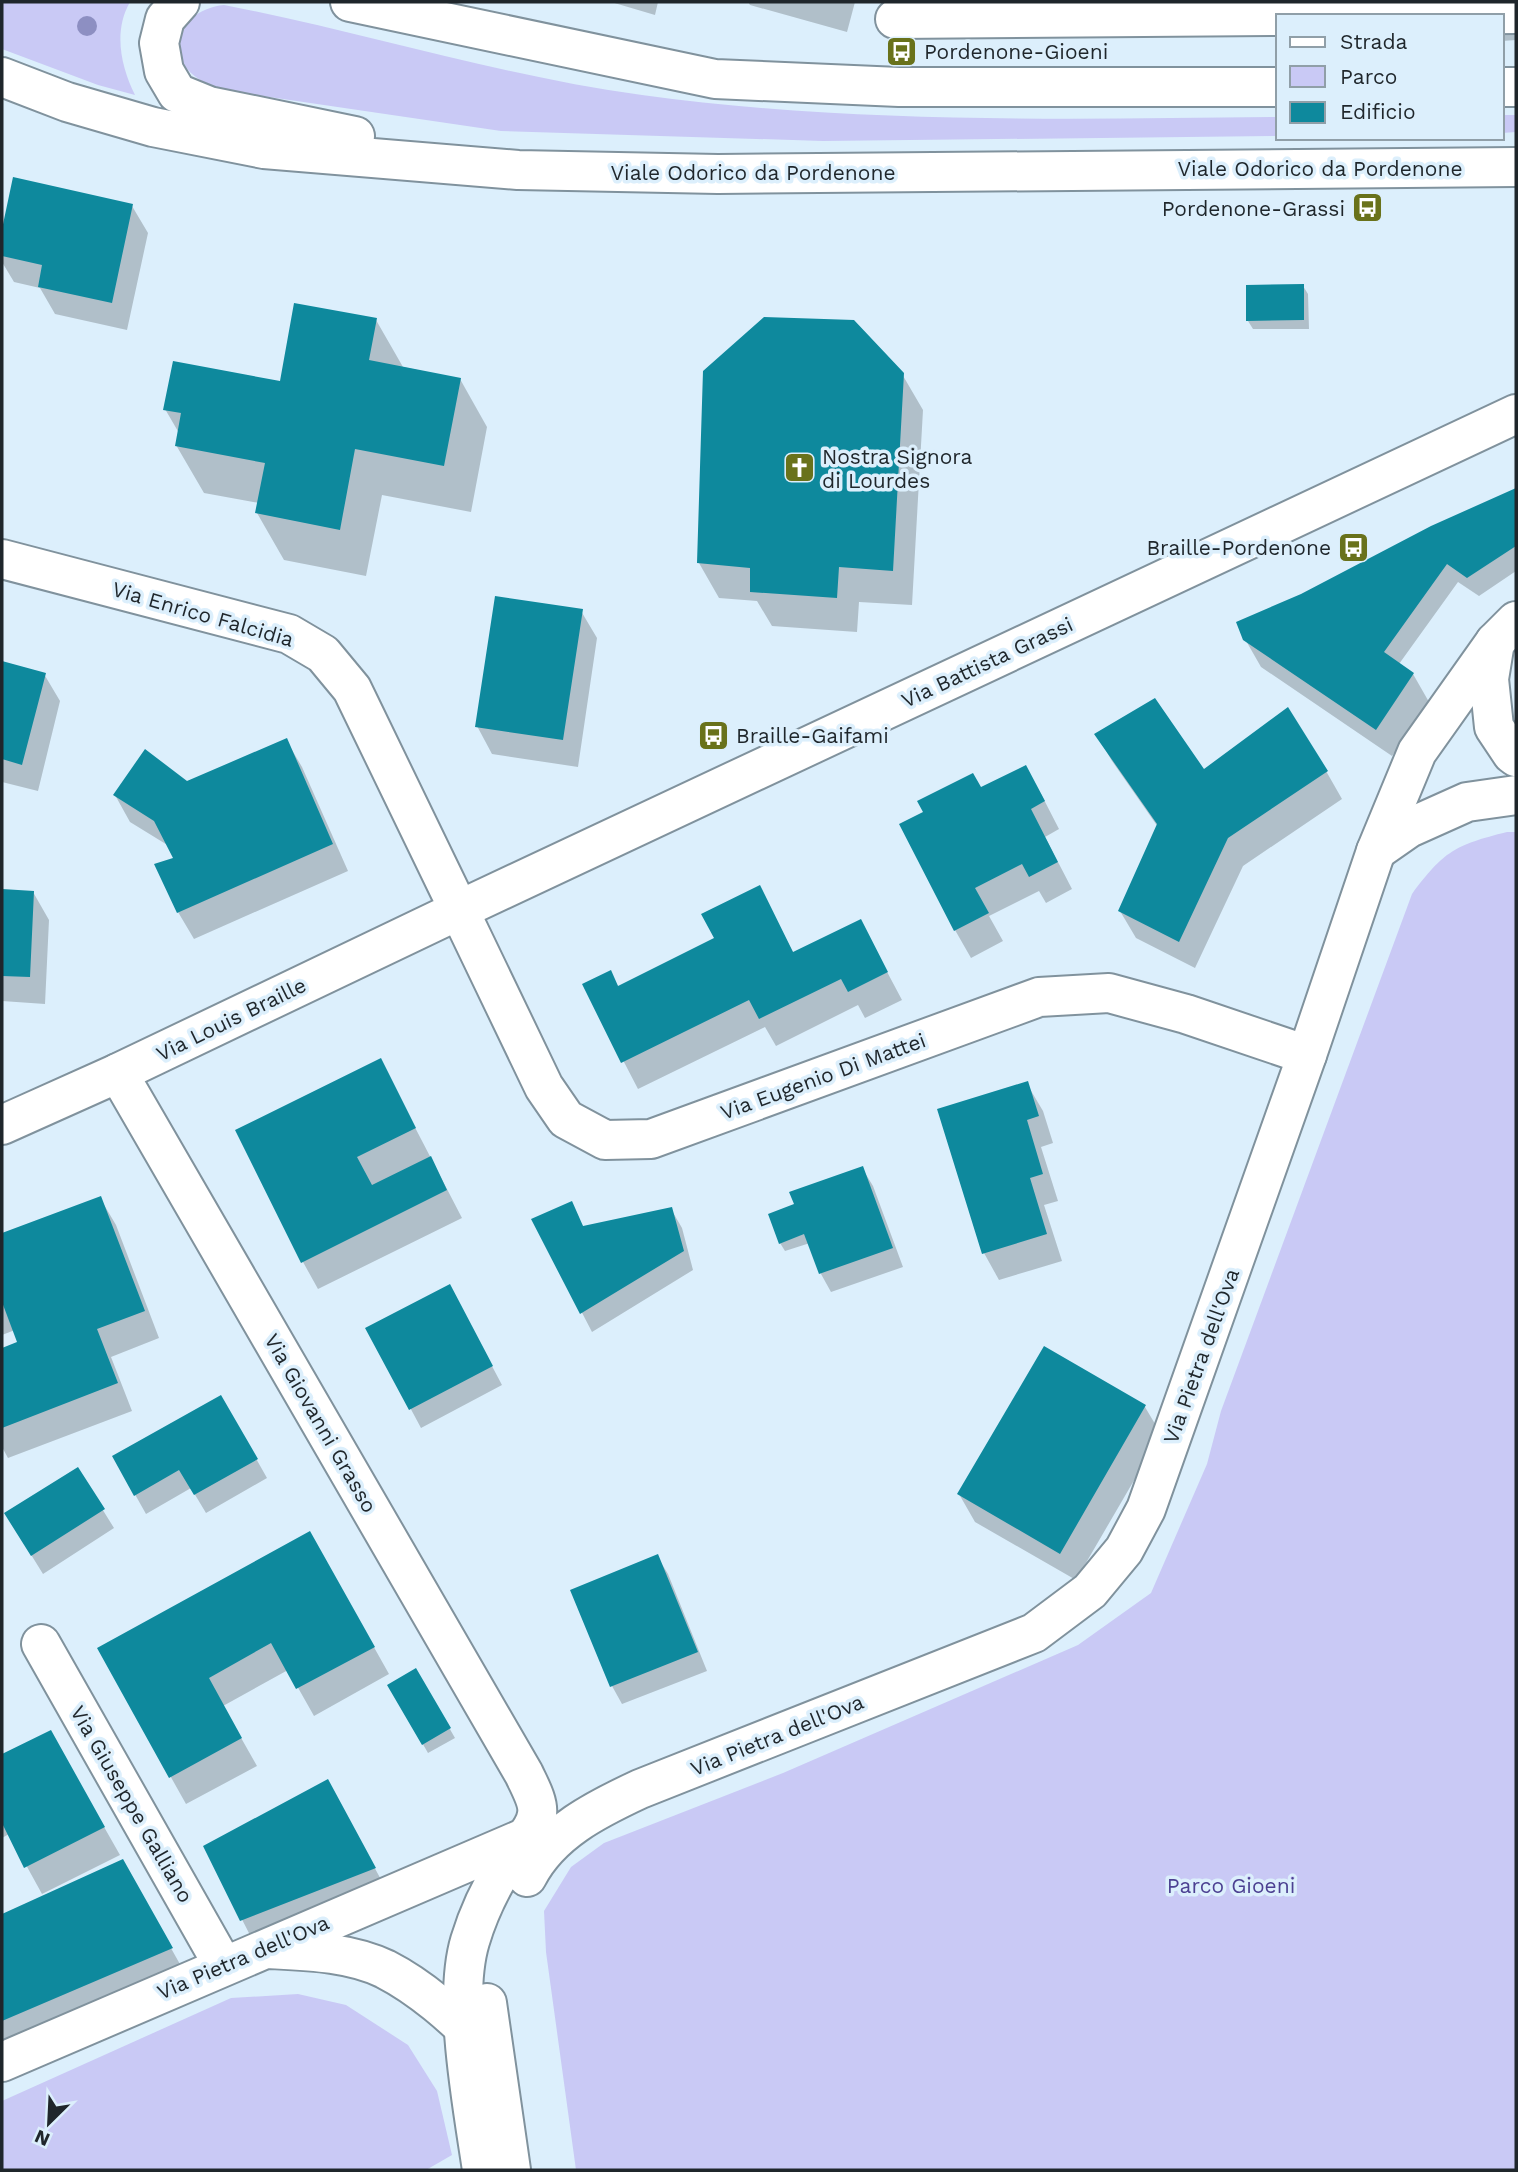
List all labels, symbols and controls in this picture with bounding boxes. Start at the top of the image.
legend [1276,14,1504,140]
text: Strada [1340,29,1408,54]
bus stop icon: Pordenone-Gioeni [884,34,918,68]
place label: Pordenone-Gioeni [924,39,1108,64]
text: Parco [1340,64,1397,89]
text: Edificio [1340,99,1416,124]
street label: Viale Odorico da Pordenone [1177,156,1463,181]
street label: Viale Odorico da Pordenone [610,160,896,185]
bus stop icon: Pordenone-Grassi [1351,191,1385,225]
place label: Pordenone-Grassi [1162,196,1345,221]
place label: Nostra Signora di Lourdes [822,444,973,493]
church icon: Nostra Signora di Lourdes [782,451,816,485]
bus stop icon: Braille-Pordenone [1337,530,1371,564]
place label: Braille-Pordenone [1146,535,1331,560]
street label: Via Enrico Falcidia [109,576,297,652]
street label: Via Battista Grassi [897,611,1077,713]
bus stop icon: Braille-Gaifami [696,718,730,752]
place label: Braille-Gaifami [736,723,889,748]
street label: Via Louis Braille [152,972,310,1066]
street label: Via Eugenio Di Mattei [717,1027,929,1125]
street label: Via Pietra dell'Ova [1158,1265,1244,1447]
street label: Via Giovanni Grasso [260,1329,382,1517]
street label: Via Pietra dell'Ova [687,1689,867,1781]
street label: Via Giuseppe Galliano [65,1701,199,1907]
park label: Parco Gioeni [1167,1873,1295,1898]
street label: Via Pietra dell'Ova [153,1909,333,2005]
north arrow [14,2088,84,2158]
text: N [31,2125,53,2151]

